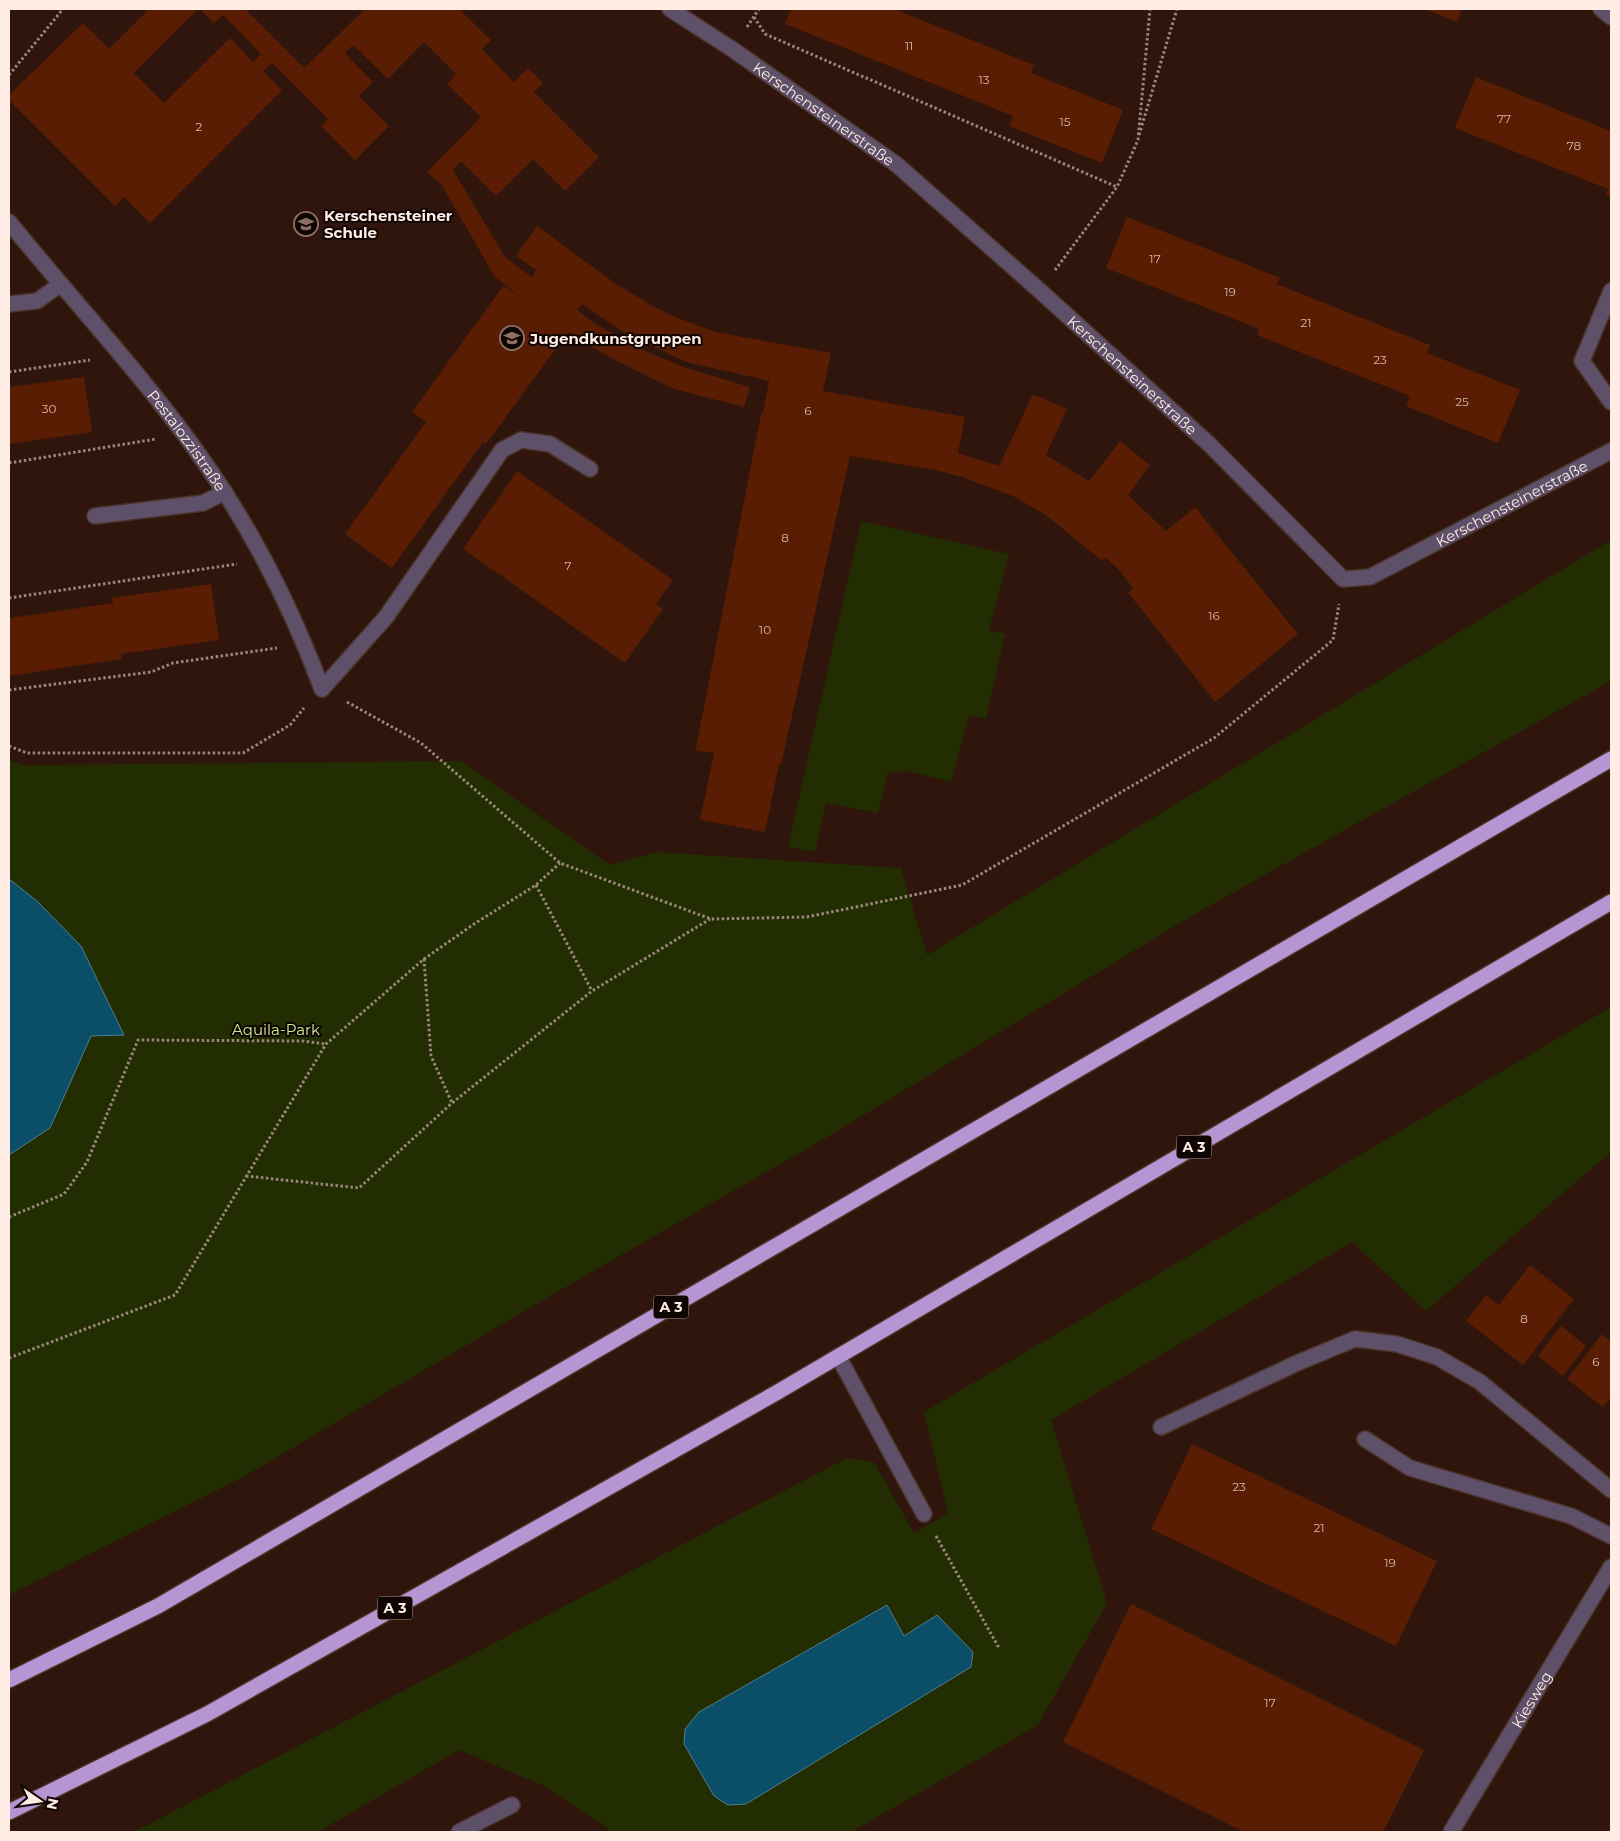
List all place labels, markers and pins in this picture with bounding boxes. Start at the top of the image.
place label: Kerschensteiner Schule [324,206,453,242]
school or university icon: Kerschensteiner Schule [293,211,319,237]
school or university icon: Jugendkunstgruppen [499,325,525,351]
place label: Jugendkunstgruppen [529,329,702,348]

